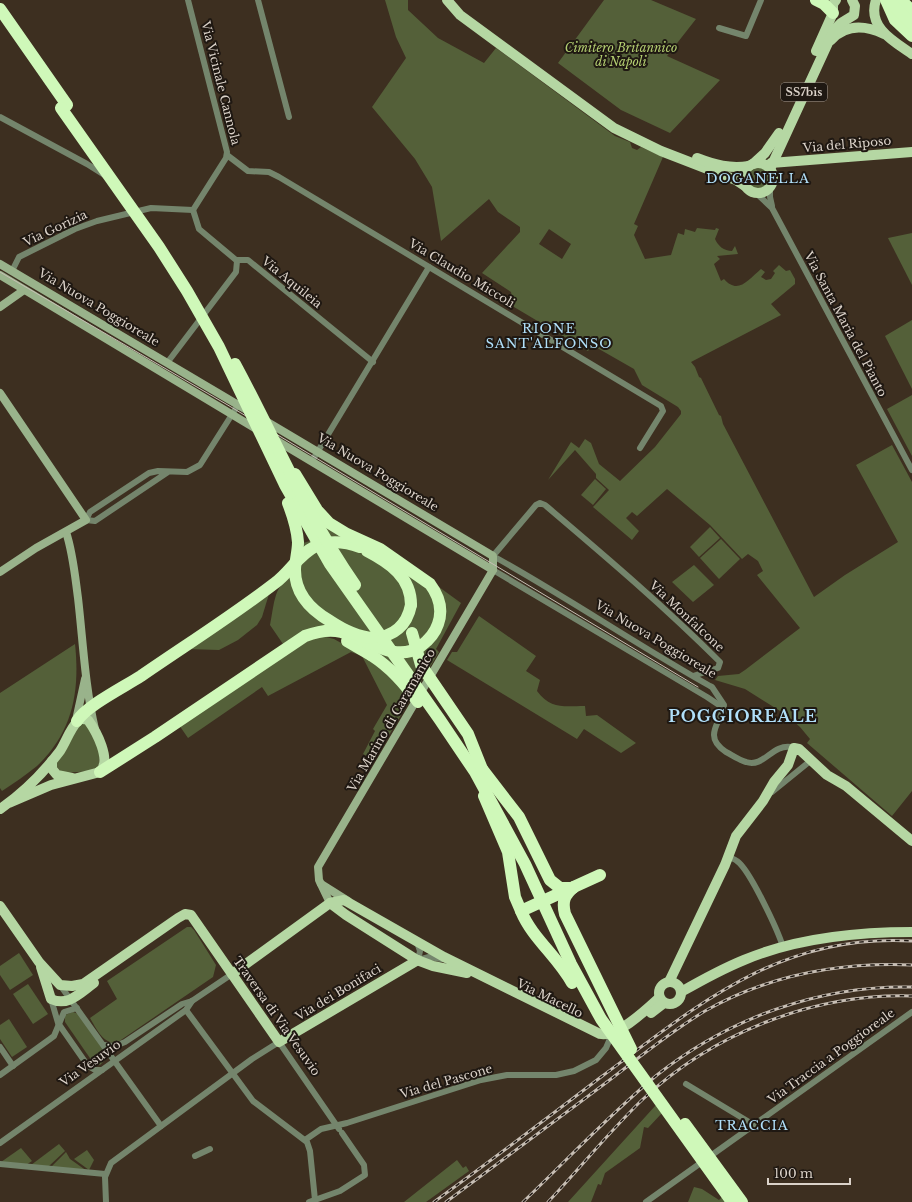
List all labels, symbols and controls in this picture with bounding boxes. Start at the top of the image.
street label: Via Vicinale Cannola [198,19,244,147]
park label: Cimitero Britannico di Napoli [565,40,677,69]
road number: SS7bis [781,83,827,101]
street label: Via del Riposo [801,133,892,155]
district label: DOGANELLA [706,170,810,187]
street label: Via Gorizia [20,207,90,250]
street label: Via Claudio Miccoli [405,235,518,311]
street label: Via Santa Maria del Pianto [801,248,891,399]
street label: Via Aquileia [258,252,326,311]
street label: Via Nuova Poggioreale [35,264,162,349]
district label: RIONE SANT'ALFONSO [486,320,612,352]
street label: Via Nuova Poggioreale [314,429,441,514]
street label: Via Monfalcone [646,577,728,655]
street label: Via Nuova Poggioreale [592,596,719,681]
street label: Via Marino di Caramanico [343,646,438,795]
district label: POGGIOREALE [668,706,818,726]
street label: Traversa di Via Vesuvio [230,954,324,1079]
street label: Via dei Bonifaci [292,960,384,1024]
street label: Via Macello [513,975,586,1021]
street label: Via Traccia a Poggioreale [764,1005,897,1108]
street label: Via Vesuvio [56,1036,123,1090]
street label: Via del Pascone [397,1061,494,1102]
district label: TRACCIA [715,1117,789,1134]
scale bar [768,1160,850,1186]
text: 100 m [774,1166,813,1181]

